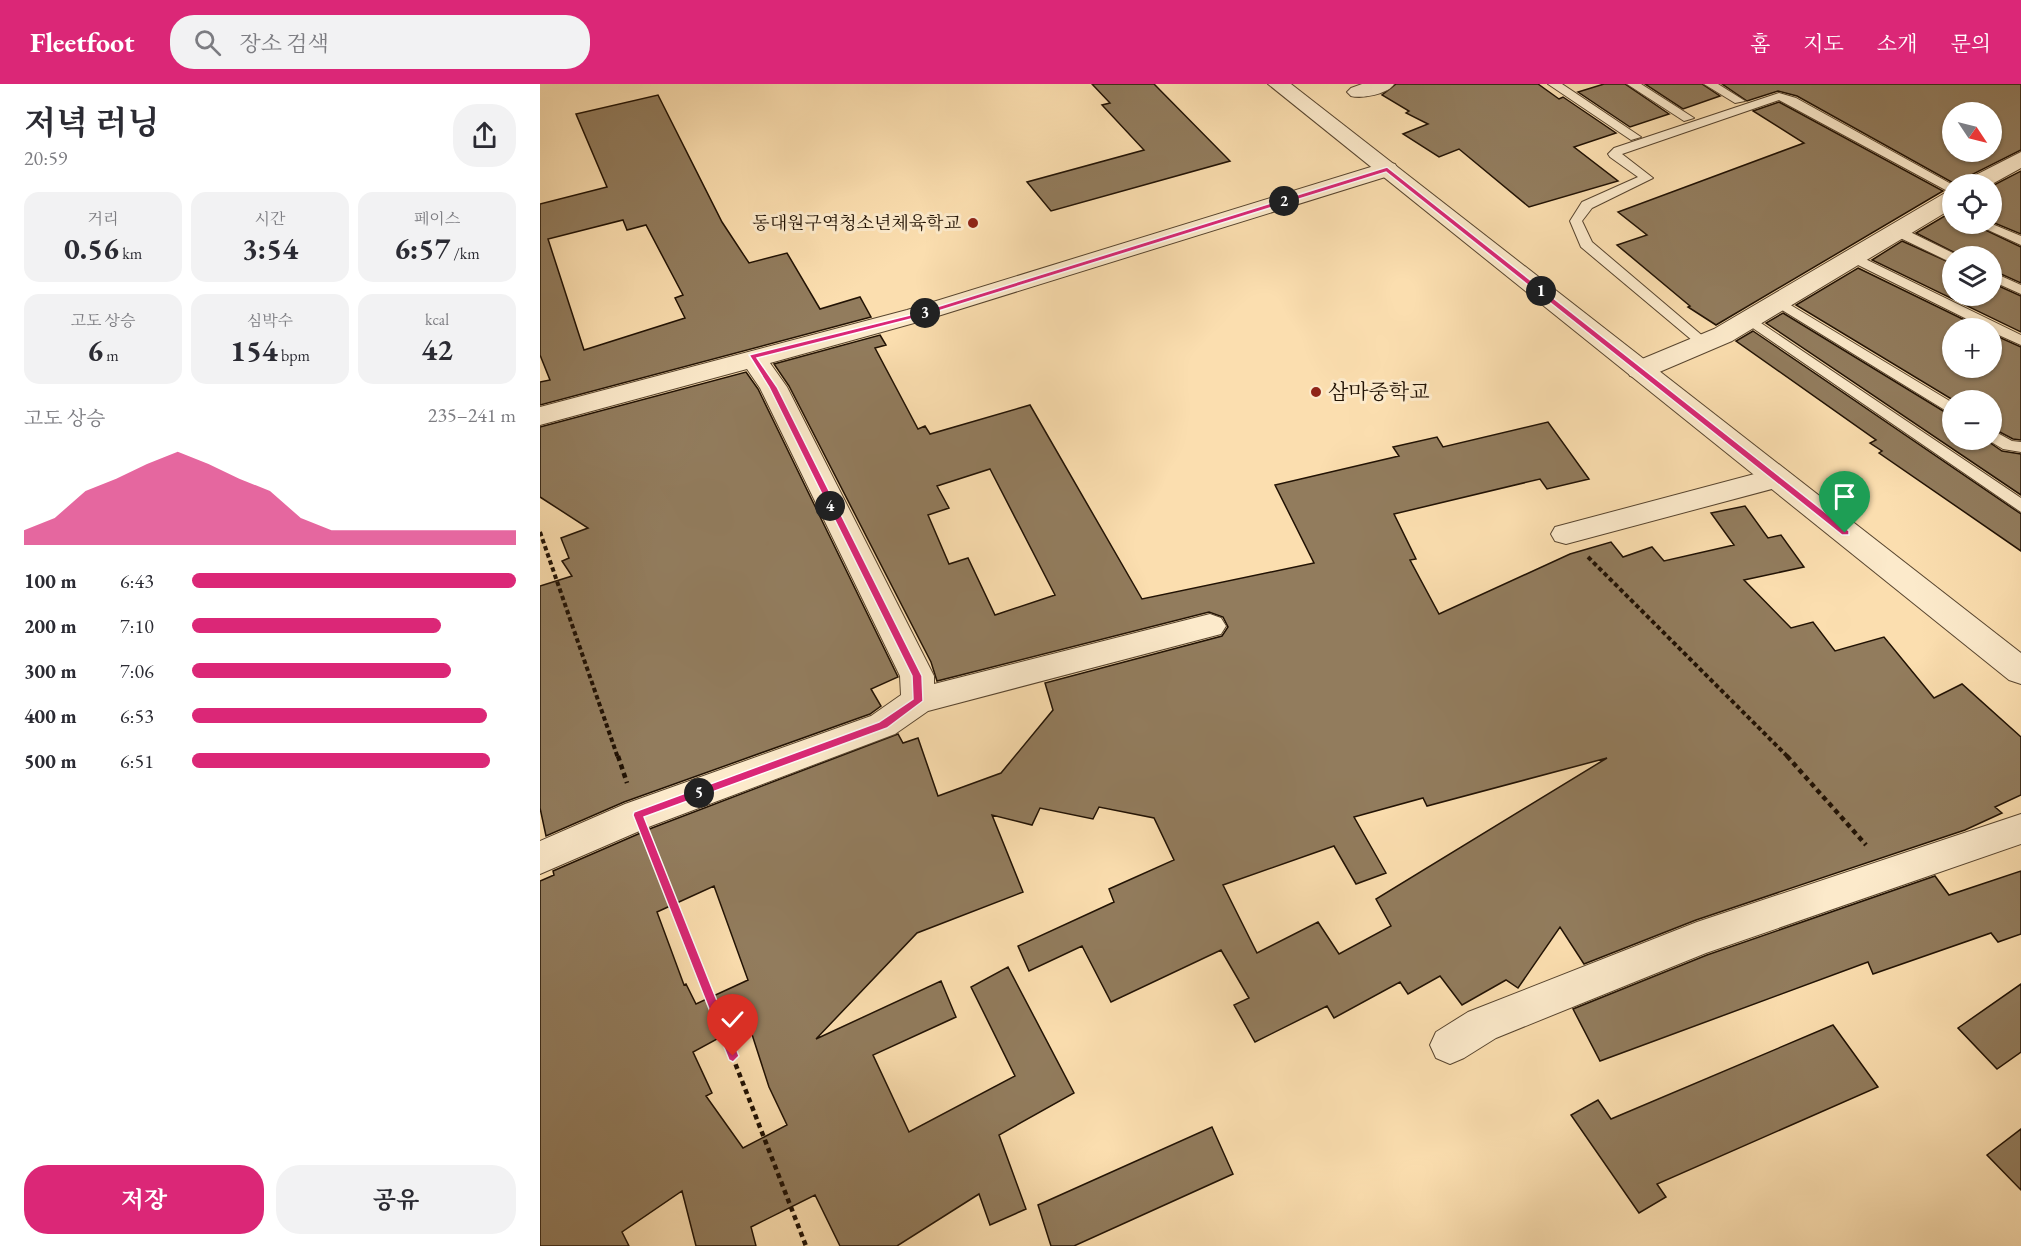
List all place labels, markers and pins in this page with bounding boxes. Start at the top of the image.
pin: 2 [1269,186,1299,216]
place label: 동대원구역청소년체육학교 [752,211,962,234]
marker: 동대원구역청소년체육학교 [966,216,980,230]
pin: 1 [1526,276,1556,306]
pin: 3 [910,298,940,328]
place label: 삼마중학교 [1328,378,1429,405]
marker: 삼마중학교 [1309,385,1323,399]
pin [1819,471,1870,533]
pin: 4 [815,491,845,521]
pin: 5 [684,778,714,808]
pin [707,994,758,1056]

